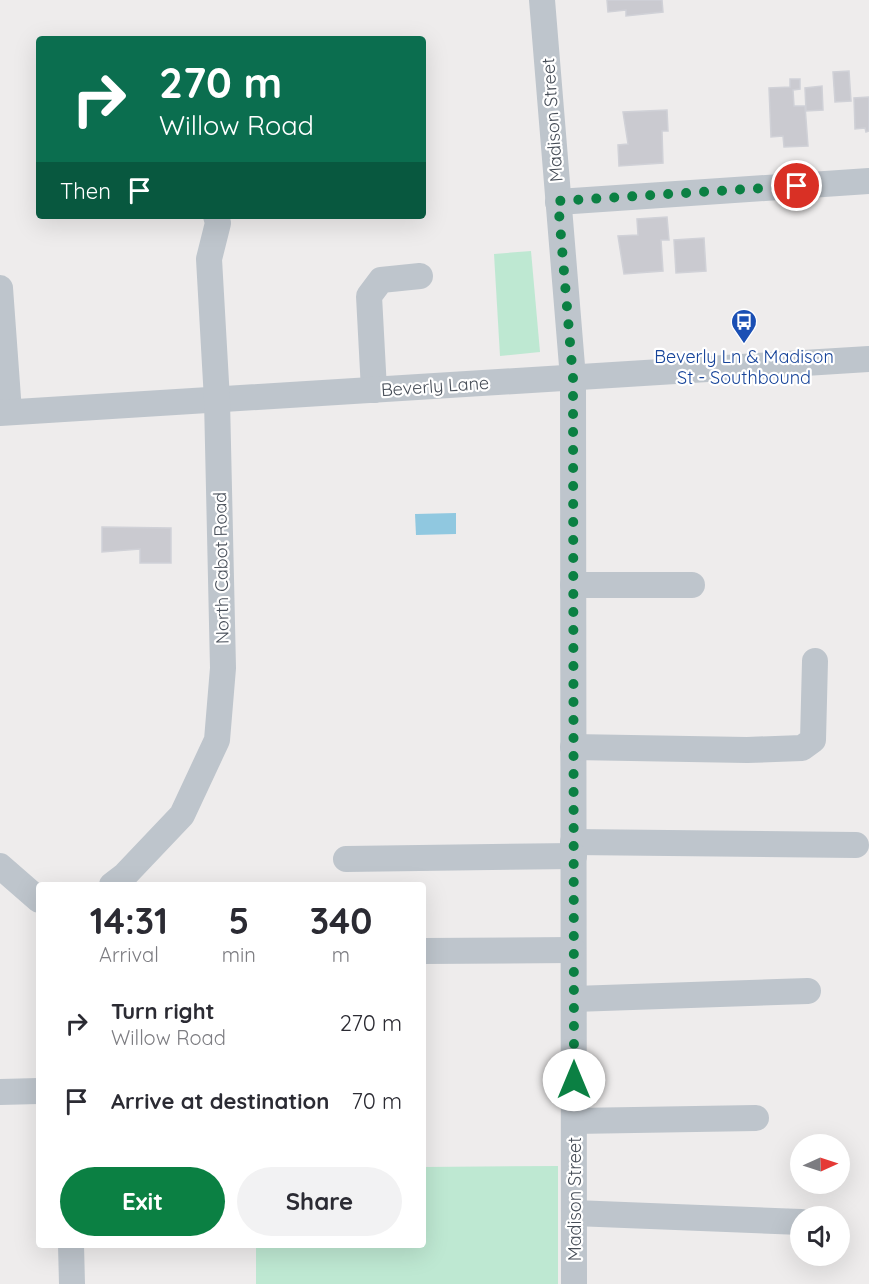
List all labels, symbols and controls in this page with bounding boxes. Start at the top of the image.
text: 270 m [159,56,282,109]
street label: Madison Street [536,57,568,183]
icon: right [60,60,138,138]
text: Willow Road [159,108,314,142]
pin [771,160,822,211]
icon: arrive [780,169,813,202]
icon: arrive [123,174,156,207]
text: Then [60,177,111,205]
bus stop icon: Beverly Ln & Madison St - Southbound [729,307,759,345]
place label: Beverly Ln & Madison St - Southbound [654,345,834,389]
street label: Beverly Lane [380,371,490,401]
street label: North Cabot Road [208,492,234,644]
text: 14:31 [90,898,168,943]
text: 5 [228,898,249,943]
text: 340 [310,898,372,943]
text: Arrival [99,942,159,967]
text: min [222,942,256,967]
text: m [332,942,350,967]
text: Turn right [111,997,215,1025]
icon: right [60,1007,93,1040]
text: 270 m [340,1009,402,1037]
text: Willow Road [111,1025,226,1050]
position arrow [542,1048,606,1112]
icon: arrive [60,1085,93,1118]
text: Arrive at destination [111,1087,329,1115]
text: 70 m [352,1087,402,1115]
north arrow [790,1134,850,1194]
map controls [790,1134,850,1266]
street label: Madison Street [563,1137,586,1261]
button: Exit [60,1167,225,1236]
button: Share [237,1167,402,1236]
button: sound [790,1206,850,1266]

